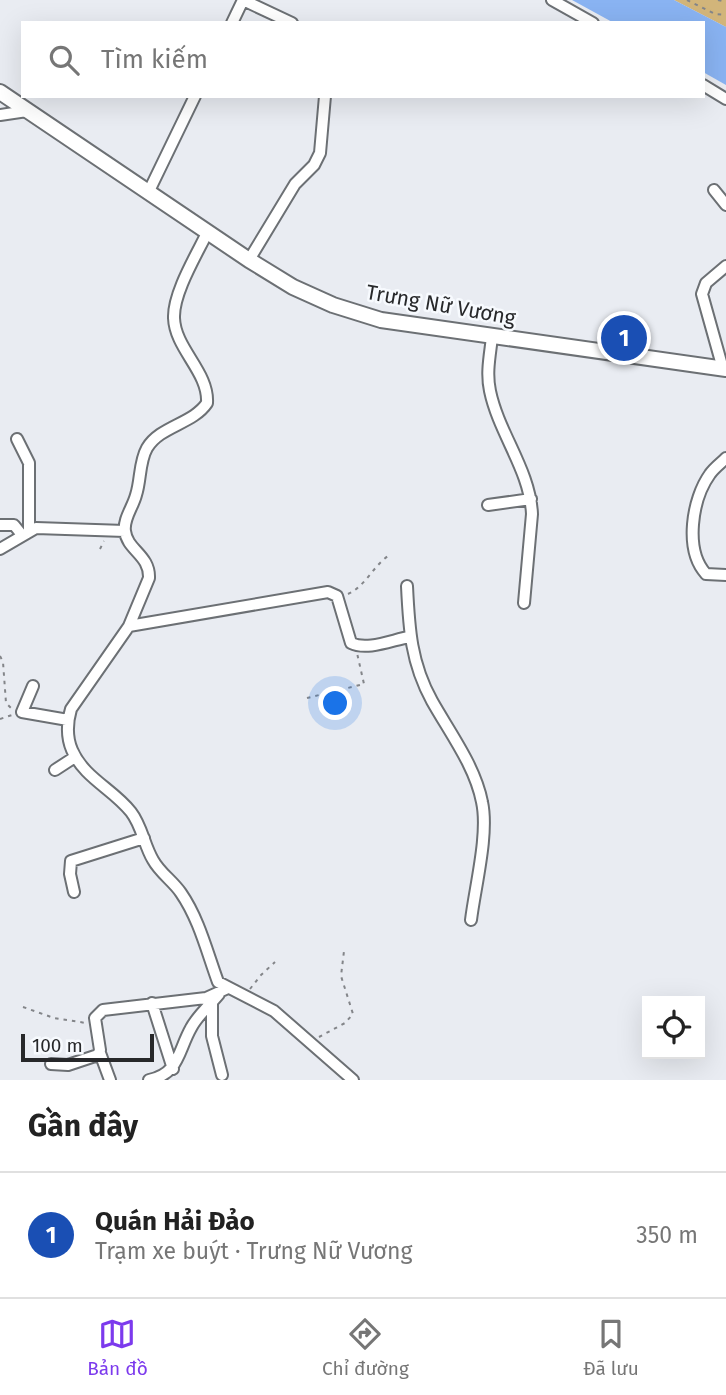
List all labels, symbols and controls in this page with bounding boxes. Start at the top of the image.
search box [21,21,705,98]
icon: search [45,41,83,79]
text: Tìm kiếm [101,44,208,75]
street label: Trưng Nữ Vương [364,279,518,331]
pin: 1 [601,312,647,364]
your location [318,686,352,720]
map controls [642,996,705,1059]
button: locate [642,996,705,1059]
scale bar [21,1031,154,1063]
text: 100 m [32,1034,83,1057]
text: Gần đây [28,1108,138,1144]
text: Quán Hải Đảo [95,1206,255,1237]
text: 1 [46,1221,56,1249]
text: 350 m [636,1221,698,1249]
text: Trạm xe buýt · Trưng Nữ Vương [95,1237,412,1265]
tab: Bản đồ [87,1315,148,1380]
tab: Chỉ đường [322,1315,409,1380]
tab: Đã lưu [583,1315,639,1380]

